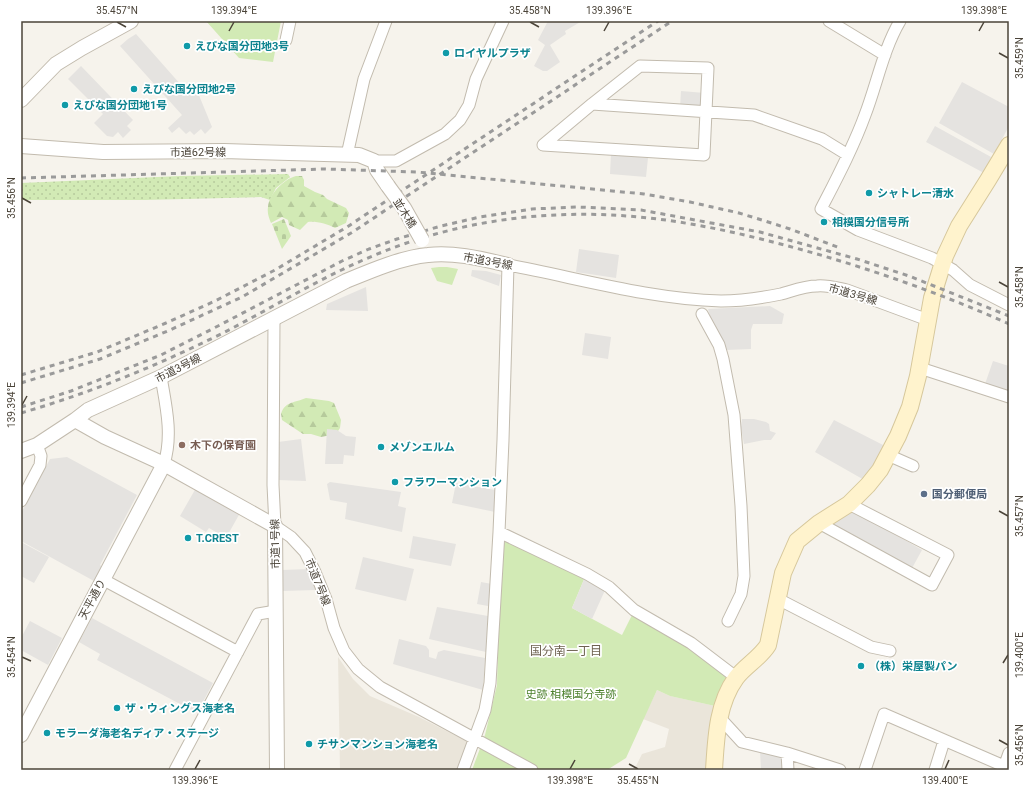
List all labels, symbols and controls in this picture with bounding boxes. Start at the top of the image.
text: 35.457°N [96,5,138,16]
text: 139.394°E [211,5,257,16]
text: 35.458°N [509,5,551,16]
text: 139.396°E [586,5,632,16]
text: 139.398°E [961,5,1007,16]
text: 35.459°N [1014,37,1025,79]
place label: えびな国分団地3号 [195,40,289,53]
marker: えびな国分団地3号 [182,41,192,51]
place label: ロイヤルプラザ [454,47,531,60]
marker: ロイヤルプラザ [441,48,451,58]
place label: えびな国分団地2号 [142,83,236,96]
marker: えびな国分団地2号 [129,84,139,94]
place label: えびな国分団地1号 [73,99,167,112]
marker: えびな国分団地1号 [60,100,70,110]
street label: 市道62号線 [170,146,226,159]
text: 35.456°N [6,177,17,219]
place label: シャトレー清水 [877,187,954,200]
marker: シャトレー清水 [864,188,874,198]
street label: 並木橋 [390,196,419,231]
place label: 相模国分信号所 [832,216,909,229]
marker: 相模国分信号所 [819,217,829,227]
street label: 市道3号線 [462,251,514,272]
text: 35.458°N [1014,266,1025,308]
street label: 市道3号線 [827,281,879,308]
street label: 市道3号線 [153,351,204,386]
text: 139.394°E [6,382,17,428]
place label: 木下の保育園 [190,439,256,452]
marker: 木下の保育園 [177,440,187,450]
place label: メゾンエルム [389,441,455,454]
marker: メゾンエルム [376,442,386,452]
place label: フラワーマンション [403,476,502,489]
marker: フラワーマンション [390,477,400,487]
place label: 国分郵便局 [932,488,987,501]
marker: 国分郵便局 [919,489,929,499]
text: 35.457°N [1014,495,1025,537]
street label: 市道1号線 [269,519,282,569]
place label: T.CREST [196,532,239,545]
marker: T.CREST [183,533,193,543]
street label: 市道7号線 [302,556,333,608]
street label: 天平通り [76,577,109,622]
text: 139.400°E [1014,632,1025,678]
text: 35.454°N [6,636,17,678]
district label: 国分南一丁目 [530,644,602,658]
place label: （株）栄屋製パン [869,660,958,673]
marker: （株）栄屋製パン [856,661,866,671]
park label: 史跡 相模国分寺跡 [526,688,616,701]
place label: ザ・ウィングス海老名 [125,702,235,715]
marker: ザ・ウィングス海老名 [112,703,122,713]
text: 35.456°N [1014,724,1025,766]
place label: モラーダ海老名ディア・ステージ [55,727,219,740]
marker: モラーダ海老名ディア・ステージ [42,728,52,738]
place label: チサンマンション海老名 [317,738,438,751]
marker: チサンマンション海老名 [304,739,314,749]
text: 139.396°E [172,775,218,786]
text: 139.398°E [547,775,593,786]
text: 35.455°N [617,775,659,786]
text: 139.400°E [922,775,968,786]

